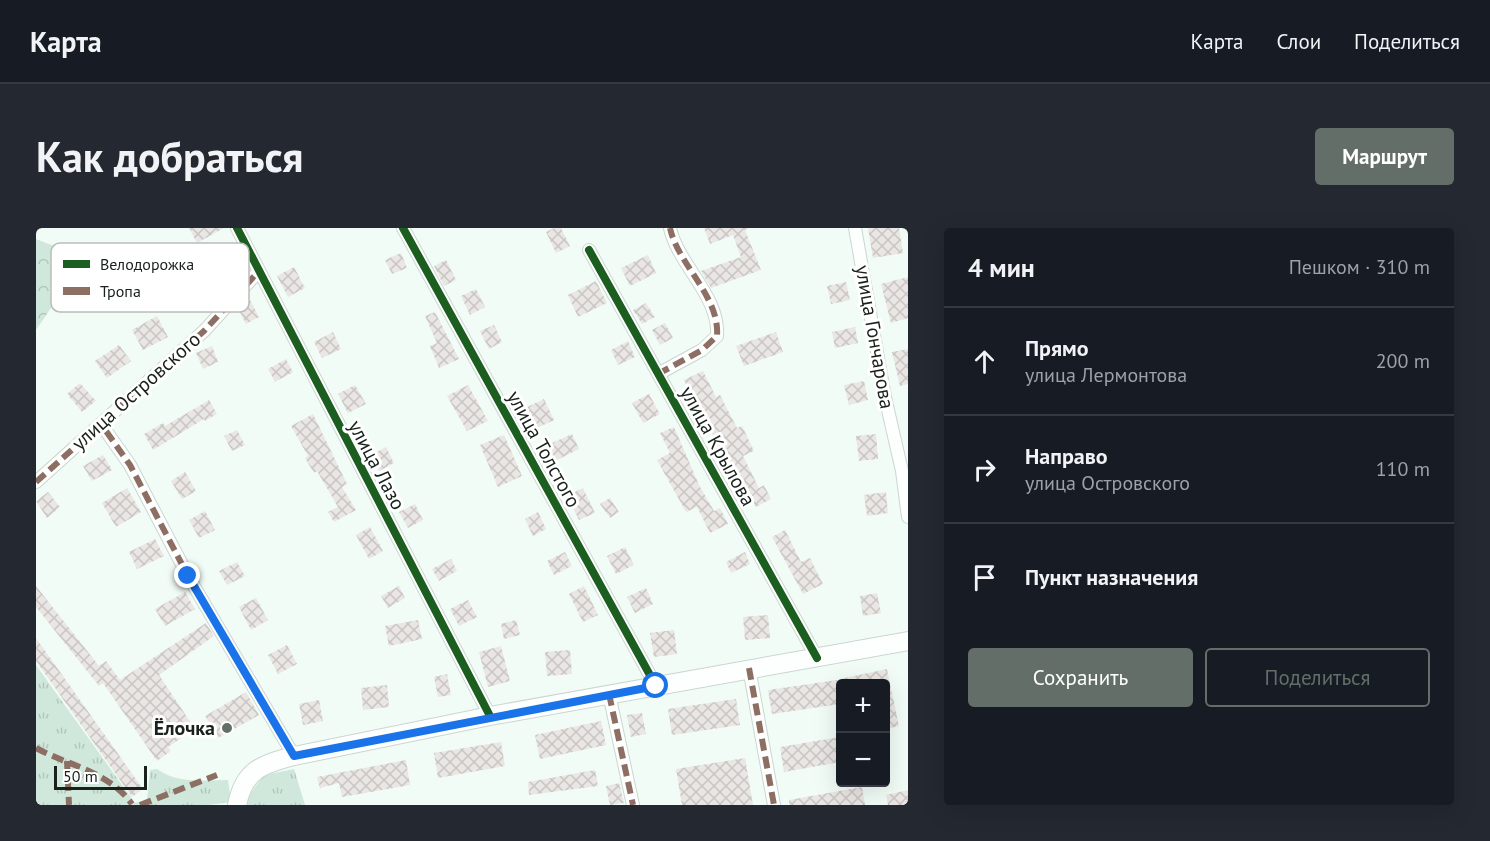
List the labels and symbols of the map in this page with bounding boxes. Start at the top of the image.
legend [51,243,249,312]
text: Велодорожка [100,254,194,274]
street label: улица Гончарова [850,263,900,411]
text: Тропа [100,281,141,301]
street label: улица Островского [66,326,206,456]
street label: улица Крылова [674,381,762,511]
street label: улица Толстого [501,386,587,512]
street label: улица Лазо [343,416,411,514]
route end [174,562,200,588]
route start [642,672,668,698]
place label: Ёлочка [154,715,215,741]
marker: Ёлочка [220,721,234,735]
scale bar [54,763,147,790]

